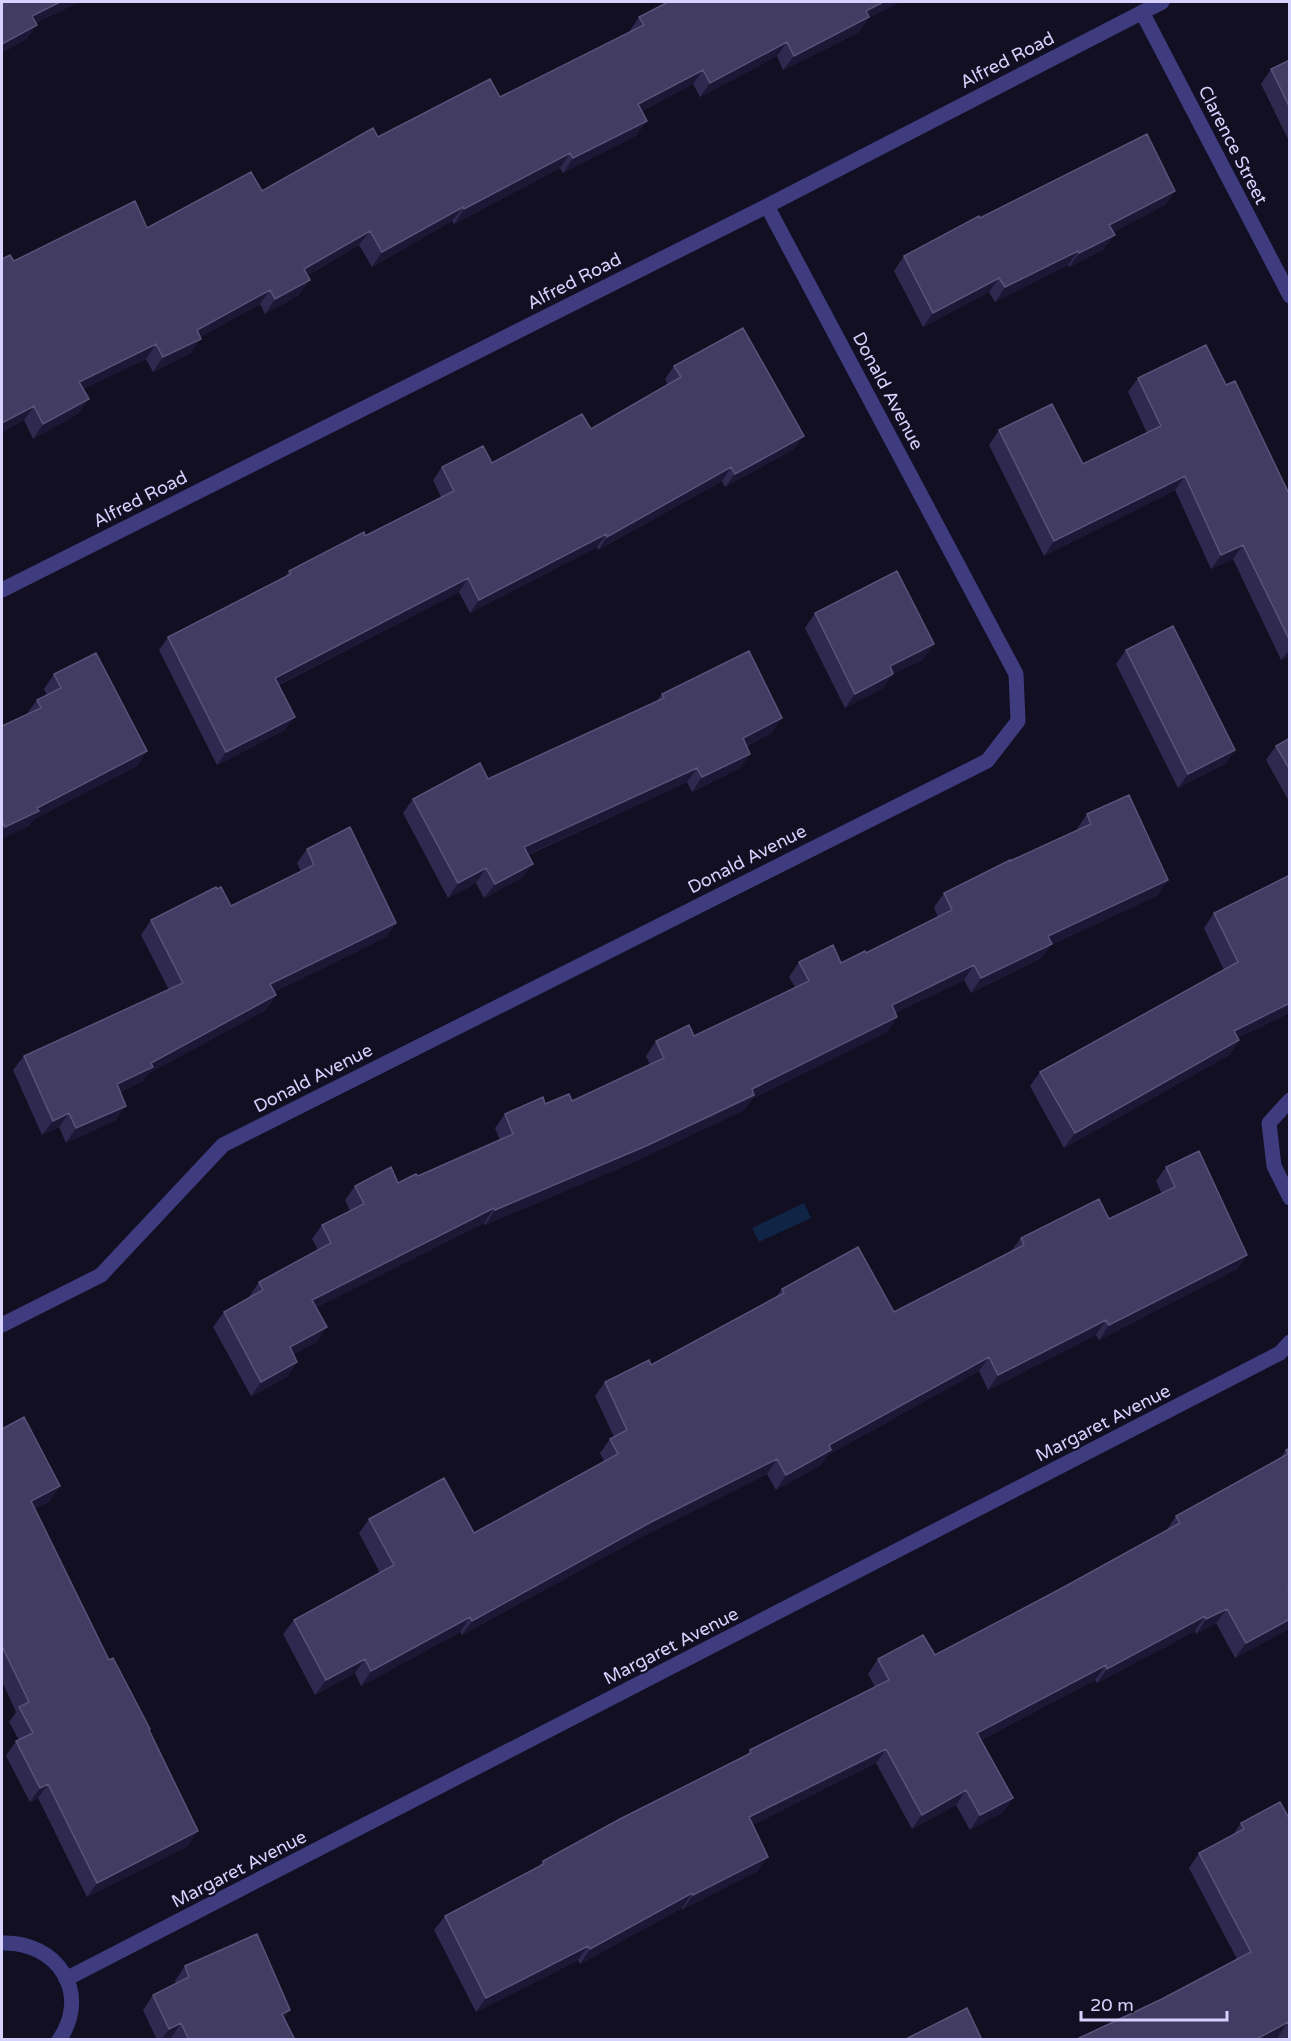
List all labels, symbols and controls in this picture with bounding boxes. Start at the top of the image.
street label: Alfred Road [956,27,1058,93]
street label: Clarence Street [1194,82,1273,208]
street label: Alfred Road [523,248,625,314]
street label: Donald Avenue [848,328,928,454]
street label: Alfred Road [89,466,191,532]
street label: Donald Avenue [684,820,810,898]
street label: Donald Avenue [250,1039,376,1117]
street label: Margaret Avenue [1032,1380,1174,1466]
street label: Margaret Avenue [600,1603,742,1689]
street label: Margaret Avenue [168,1826,310,1912]
scale bar [1081,1984,1226,2022]
text: 20 m [1090,1994,1134,2016]

